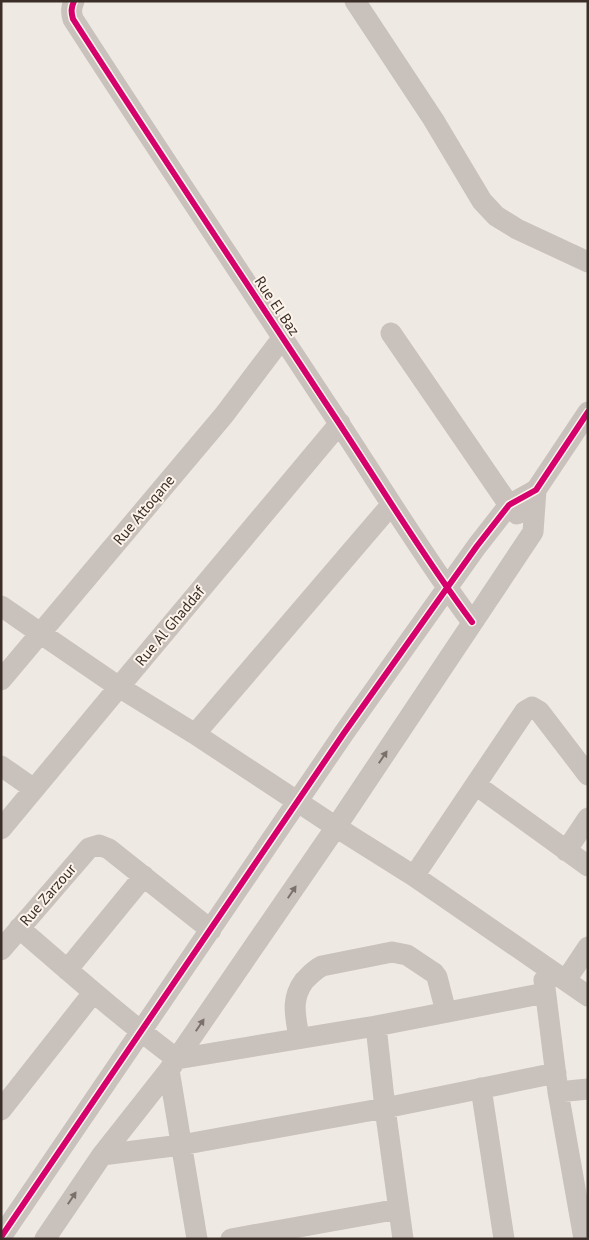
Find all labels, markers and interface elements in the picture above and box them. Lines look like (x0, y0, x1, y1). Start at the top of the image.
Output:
street label: Rue El Baz (251, 272, 304, 339)
street label: Rue Attoqane (109, 471, 179, 549)
street label: Rue Al Ghaddaf (131, 581, 209, 669)
one-way arrow (378, 750, 388, 763)
street label: Rue Zarzour (15, 860, 80, 930)
one-way arrow (287, 885, 297, 898)
one-way arrow (195, 1019, 205, 1032)
one-way arrow (68, 1192, 77, 1205)

